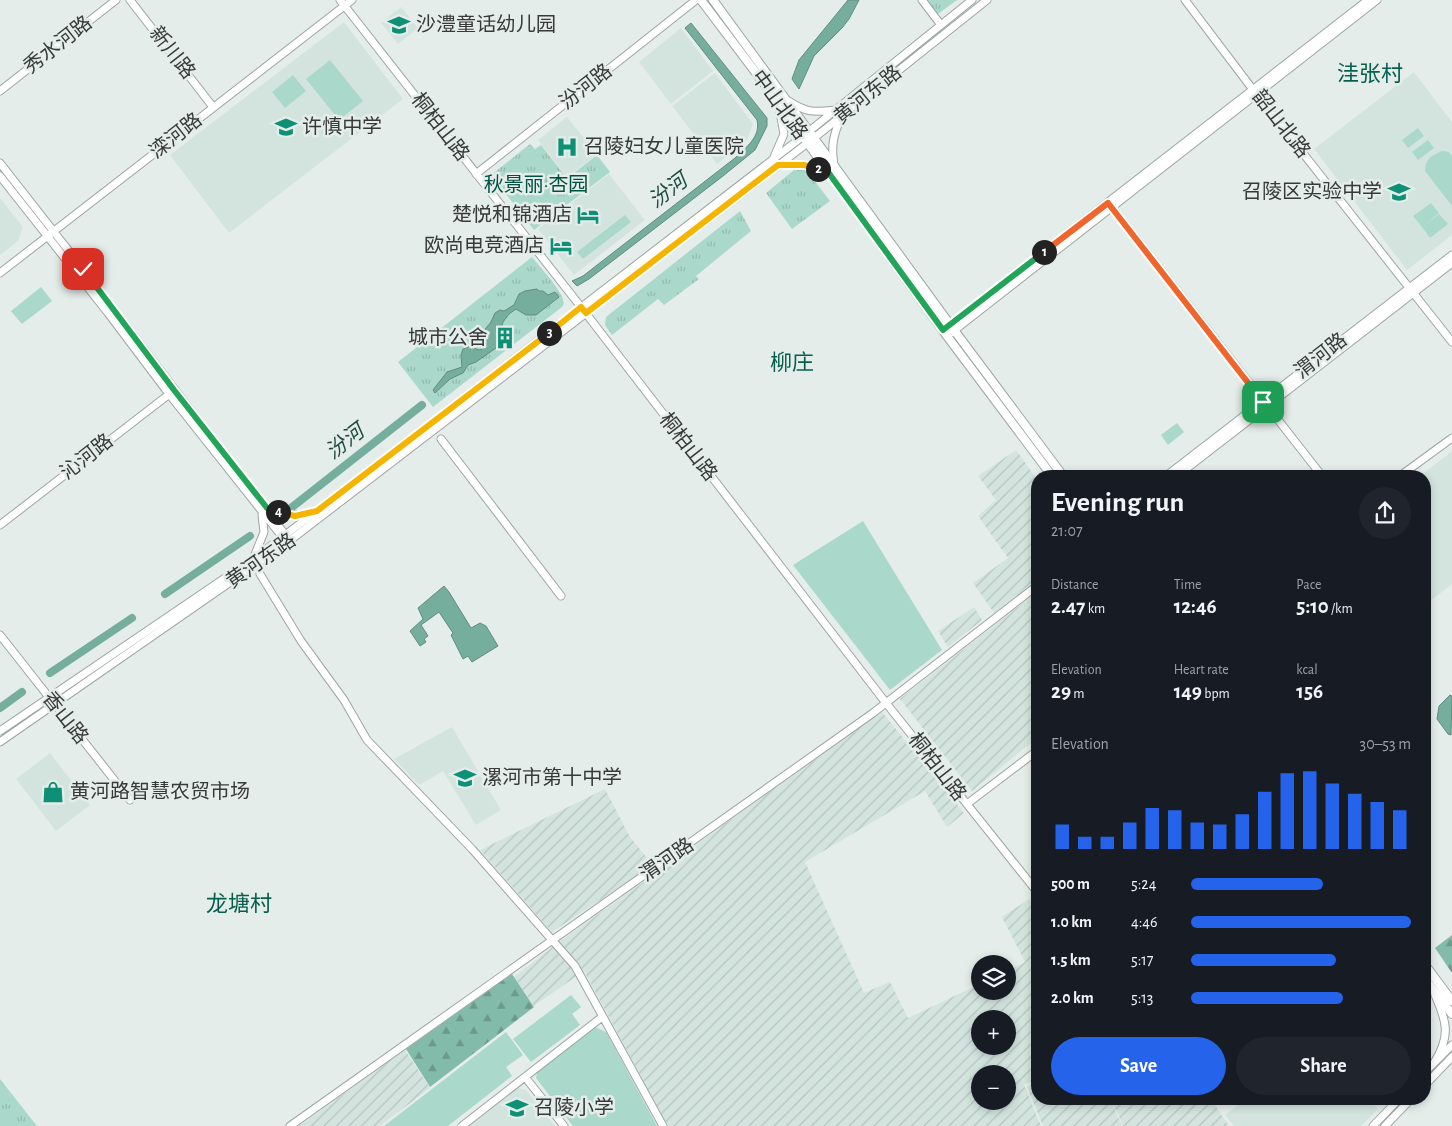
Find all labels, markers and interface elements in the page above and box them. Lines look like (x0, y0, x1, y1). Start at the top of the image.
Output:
street label: 秀水河路 (20, 12, 96, 78)
school or university icon: 沙澧童话幼儿园 (386, 12, 412, 38)
place label: 沙澧童话幼儿园 (416, 14, 556, 35)
street label: 新川路 (146, 22, 200, 83)
street label: 汾河路 (556, 60, 616, 113)
street label: 黄河东路 (830, 61, 905, 128)
district label: 洼张村 (1337, 62, 1403, 85)
street label: 中山北路 (747, 66, 811, 143)
street label: 韶山北路 (1248, 86, 1314, 162)
street label: 桐柏山路 (407, 89, 473, 165)
street label: 滦河路 (146, 109, 206, 162)
school or university icon: 许慎中学 (273, 114, 299, 140)
place label: 许慎中学 (302, 116, 382, 137)
hospital icon: 召陵妇女儿童医院 (554, 134, 580, 160)
place label: 召陵妇女儿童医院 (584, 135, 744, 157)
pin: 2 (806, 156, 830, 182)
text: 2 (815, 162, 822, 176)
water label: 汾河 (644, 167, 694, 212)
park label: 秋景丽·杏园 (484, 174, 588, 195)
school or university icon: 召陵区实验中学 (1386, 179, 1412, 205)
place label: 召陵区实验中学 (1242, 180, 1382, 202)
hotel icon: 楚悦和锦酒店 (575, 202, 601, 228)
place label: 楚悦和锦酒店 (452, 204, 572, 225)
hotel icon: 欧尚电竞酒店 (548, 233, 574, 259)
place label: 欧尚电竞酒店 (424, 235, 544, 256)
pin: 1 (1032, 240, 1056, 264)
text: 1 (1042, 245, 1047, 259)
pin (62, 248, 104, 290)
icon: check (69, 255, 97, 283)
pin: 3 (536, 320, 562, 346)
building icon: 城市公舍 (492, 325, 518, 351)
place label: 城市公舍 (408, 326, 488, 348)
text: 3 (546, 326, 553, 340)
street label: 渭河路 (1291, 329, 1351, 382)
district label: 柳庄 (770, 351, 814, 374)
pin (1242, 381, 1284, 423)
icon: arrive (1249, 388, 1277, 416)
street label: 桐柏山路 (655, 409, 721, 485)
water label: 汾河 (321, 418, 371, 463)
street label: 沁河路 (57, 430, 117, 483)
button: share (1359, 487, 1411, 539)
text: Evening run (1051, 489, 1184, 517)
pin: 4 (266, 500, 290, 524)
text: 4 (275, 505, 282, 519)
text: 21:07 (1051, 523, 1083, 539)
street label: 黄河东路 (222, 529, 300, 592)
text: Distance (1051, 578, 1098, 592)
text: Time (1174, 578, 1202, 592)
text: Pace (1296, 578, 1322, 592)
text: 2.47 (1051, 596, 1085, 617)
text: 12:46 (1174, 596, 1217, 617)
text: 5:10 (1296, 596, 1329, 617)
text: km (1085, 602, 1105, 616)
text: /km (1329, 602, 1353, 616)
text: Elevation (1051, 663, 1102, 677)
text: Heart rate (1174, 663, 1229, 677)
text: kcal (1296, 663, 1318, 677)
text: 29 (1051, 681, 1071, 702)
text: 149 (1174, 681, 1202, 702)
text: 156 (1296, 681, 1323, 702)
text: m (1071, 687, 1085, 701)
text: bpm (1202, 687, 1230, 701)
street label: 香山路 (39, 688, 92, 748)
street label: 桐柏山路 (904, 729, 970, 805)
text: Elevation (1051, 736, 1109, 752)
text: 30–53 m (1360, 736, 1411, 752)
school or university icon: 漯河市第十中学 (452, 765, 478, 791)
place label: 漯河市第十中学 (482, 767, 622, 788)
shop icon: 黄河路智慧农贸市场 (40, 779, 66, 805)
place label: 黄河路智慧农贸市场 (70, 781, 250, 802)
street label: 渭河路 (636, 834, 697, 885)
text: 500 m (1051, 876, 1090, 892)
text: 5:24 (1131, 876, 1156, 892)
district label: 龙塘村 (206, 892, 272, 915)
text: 1.0 km (1051, 914, 1092, 930)
text: 4:46 (1131, 914, 1158, 930)
text: 1.5 km (1051, 952, 1091, 968)
text: 5:17 (1131, 952, 1154, 968)
map controls (971, 955, 1016, 1110)
button: layers (971, 955, 1016, 1000)
text: 2.0 km (1051, 990, 1094, 1006)
text: 5:13 (1131, 990, 1153, 1006)
button: + (971, 1010, 1016, 1055)
button: Save (1051, 1037, 1226, 1095)
button: Share (1236, 1037, 1411, 1095)
button: − (971, 1065, 1016, 1110)
school or university icon: 召陵小学 (504, 1095, 530, 1121)
place label: 召陵小学 (534, 1096, 614, 1118)

